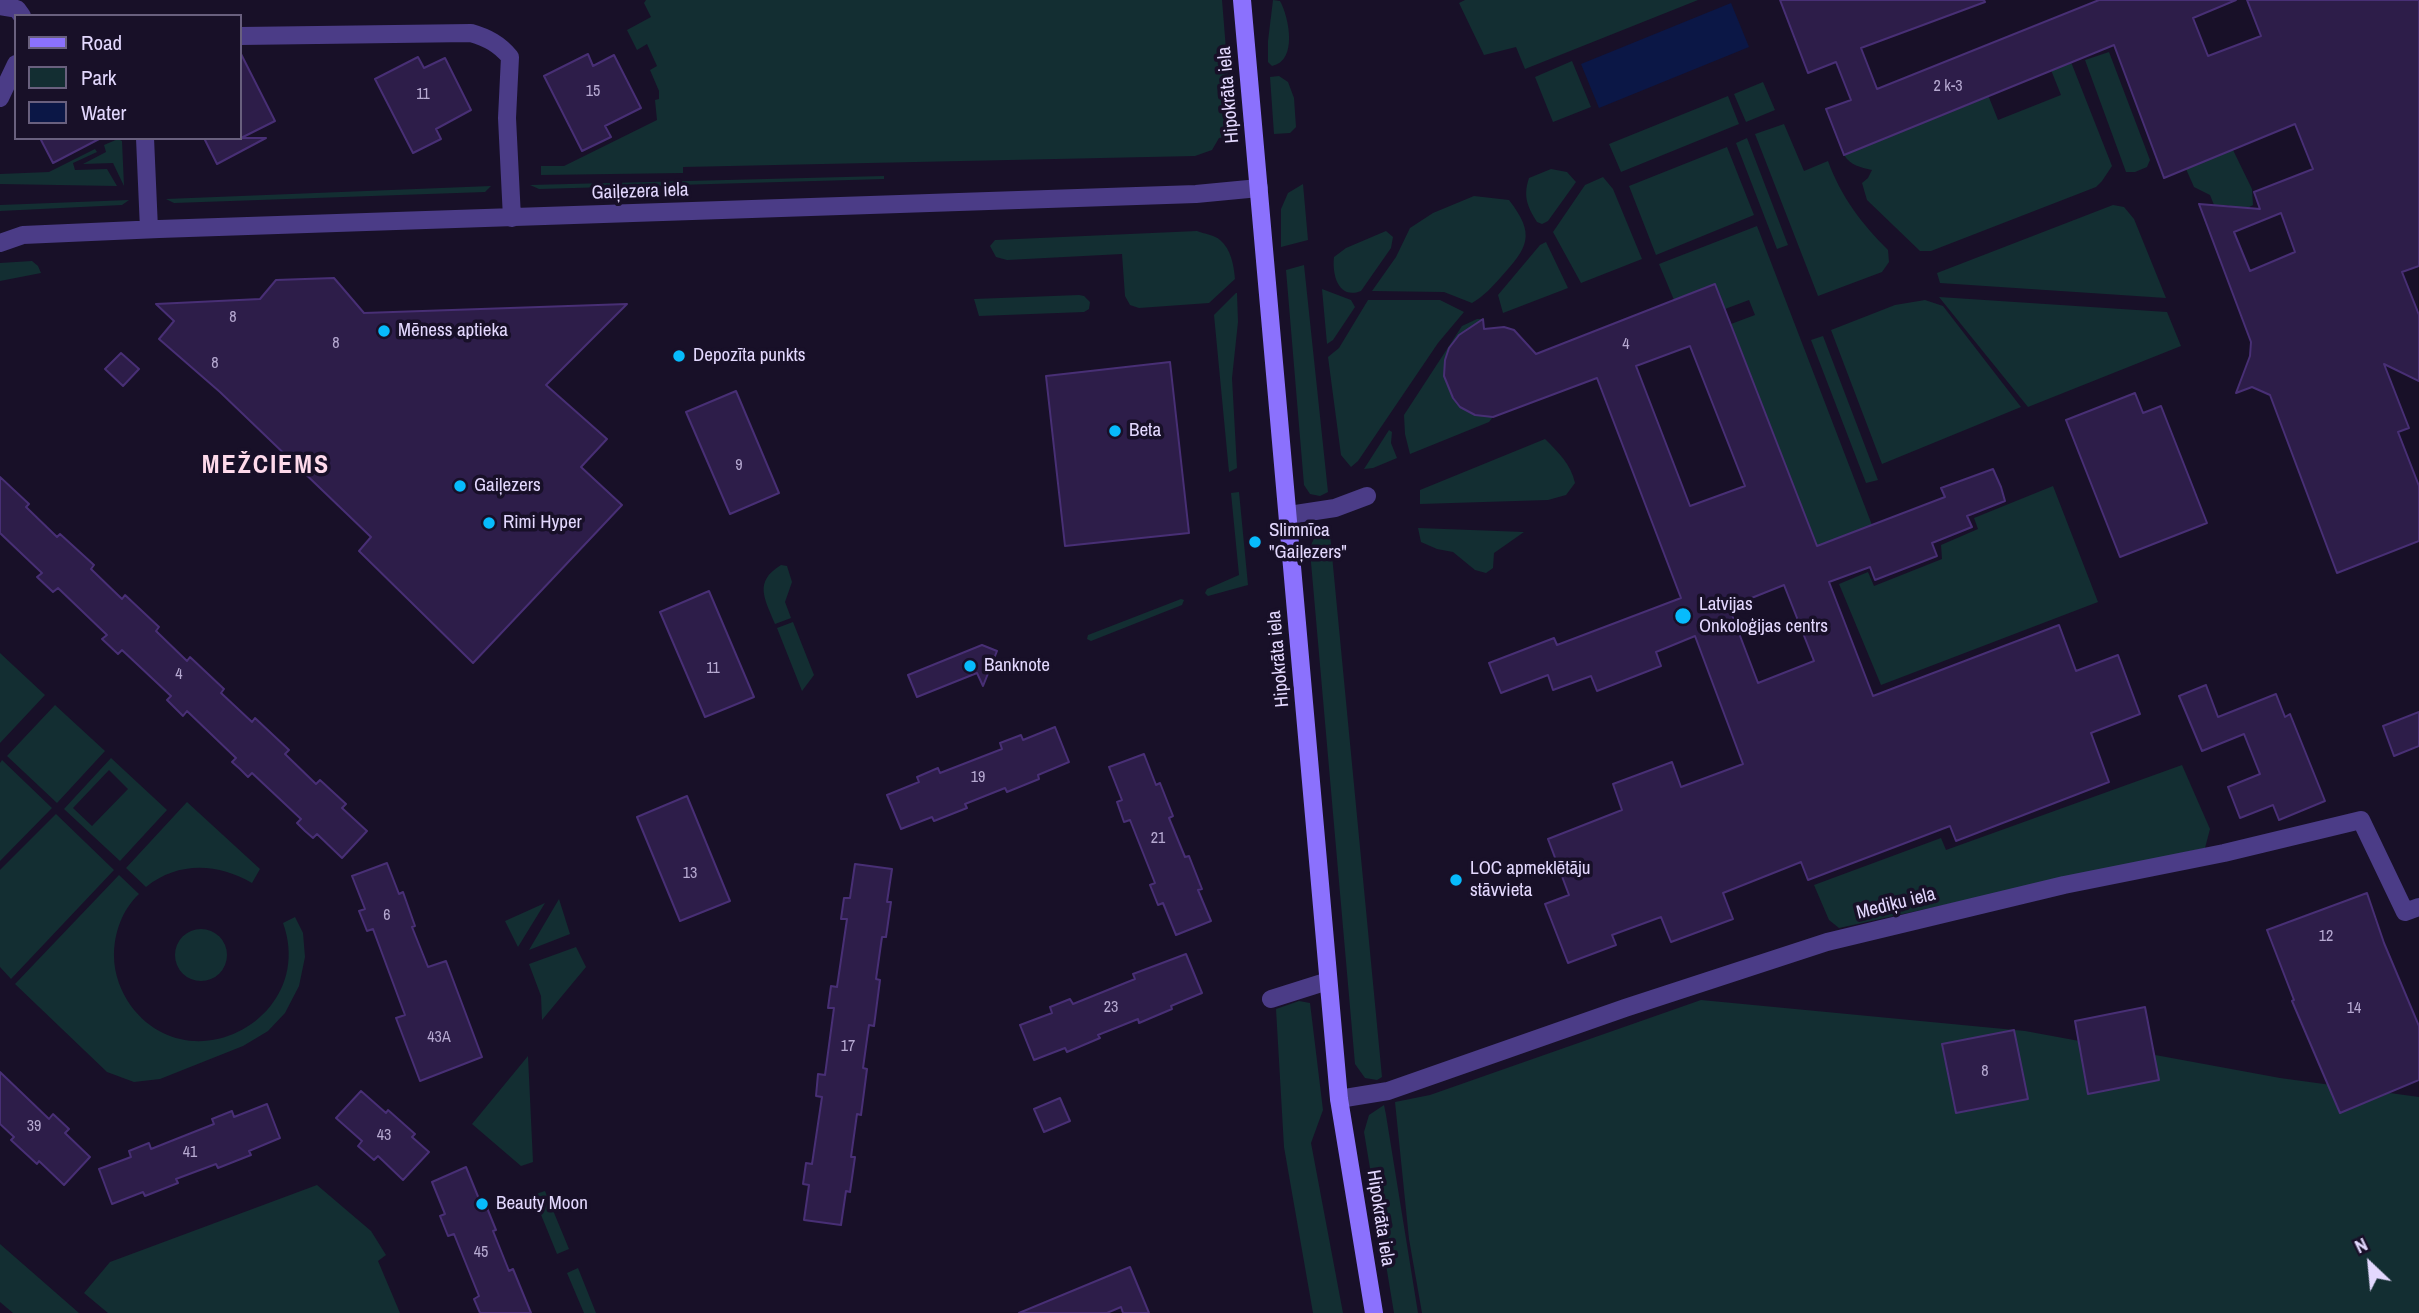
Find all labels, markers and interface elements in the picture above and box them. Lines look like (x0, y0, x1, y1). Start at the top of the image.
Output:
legend (14, 14, 242, 140)
text: Road (81, 28, 122, 57)
street label: Hipokrāta iela (1213, 46, 1245, 144)
text: Park (81, 63, 116, 92)
house number: 2 k-3 (1933, 77, 1963, 97)
house number: 15 (586, 82, 600, 102)
house number: 11 (416, 85, 430, 105)
text: Water (81, 98, 126, 127)
street label: Gaiļezera iela (591, 179, 689, 205)
house number: 8 (229, 308, 237, 328)
place label: Mēness aptieka (398, 320, 508, 342)
marker: Mēness aptieka (376, 323, 392, 339)
house number: 8 (332, 334, 340, 354)
house number: 4 (1622, 335, 1630, 355)
place label: Depozīta punkts (693, 345, 806, 367)
marker: Depozīta punkts (671, 348, 687, 364)
house number: 8 (211, 354, 219, 374)
place label: Beta (1129, 420, 1161, 442)
marker: Beta (1107, 423, 1123, 439)
district label: MEŽCIEMS (203, 450, 329, 482)
house number: 9 (735, 456, 743, 476)
place label: Gaiļezers (474, 475, 541, 497)
marker: Gaiļezers (452, 478, 468, 494)
place label: Rimi Hyper (503, 512, 582, 534)
marker: Rimi Hyper (481, 515, 497, 531)
place label: Slimnīca "Gaiļezers" (1269, 520, 1347, 564)
marker: Slimnīca "Gaiļezers" (1247, 534, 1263, 550)
place label: Latvijas Onkoloģijas centrs (1699, 594, 1828, 638)
marker: Latvijas Onkoloģijas centrs (1673, 606, 1693, 626)
street label: Hipokrāta iela (1263, 610, 1295, 708)
place label: Banknote (984, 655, 1050, 677)
marker: Banknote (962, 658, 978, 674)
house number: 11 (706, 659, 720, 679)
house number: 4 (175, 665, 183, 685)
house number: 19 (971, 768, 985, 788)
house number: 21 (1151, 829, 1165, 849)
place label: LOC apmeklētāju stāvvieta (1470, 858, 1590, 902)
house number: 13 (683, 864, 697, 884)
marker: LOC apmeklētāju stāvvieta (1448, 872, 1464, 888)
street label: Mediķu iela (1854, 883, 1938, 925)
house number: 6 (383, 906, 391, 926)
house number: 12 (2319, 927, 2333, 947)
house number: 23 (1104, 998, 1118, 1018)
house number: 14 (2347, 999, 2361, 1019)
house number: 43A (427, 1028, 451, 1048)
house number: 17 (841, 1037, 855, 1057)
house number: 8 (1981, 1062, 1989, 1082)
house number: 39 (27, 1117, 41, 1137)
house number: 43 (377, 1126, 391, 1146)
house number: 41 (183, 1143, 197, 1163)
street label: Hipokrāta iela (1361, 1168, 1399, 1268)
place label: Beauty Moon (496, 1193, 588, 1215)
marker: Beauty Moon (474, 1196, 490, 1212)
north arrow (2335, 1229, 2405, 1299)
text: N (2350, 1231, 2372, 1259)
house number: 45 (474, 1243, 488, 1263)

